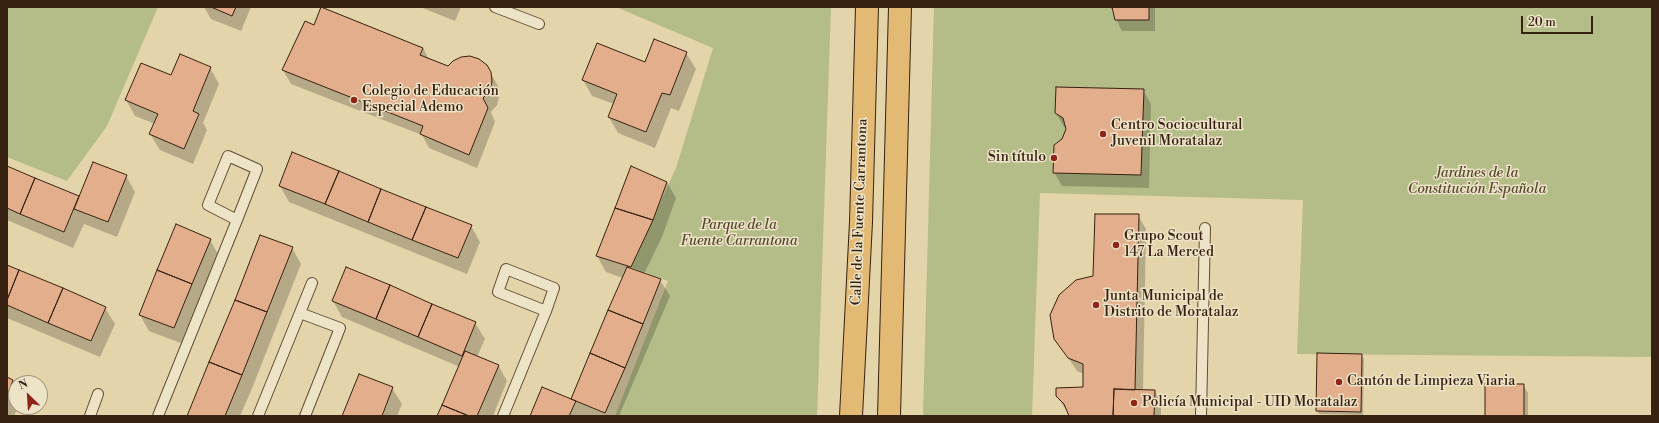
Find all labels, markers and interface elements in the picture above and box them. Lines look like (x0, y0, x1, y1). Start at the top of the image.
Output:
scale bar (1523, 8, 1595, 34)
text: 20 m (1528, 15, 1556, 30)
place label: Colegio de Educación Especial Ademo (362, 84, 499, 116)
marker: Colegio de Educación Especial Ademo (349, 95, 359, 105)
street label: Calle de la Fuente Carrantona (848, 118, 872, 306)
place label: Centro Sociocultural Juvenil Moratalaz (1111, 118, 1242, 150)
marker: Centro Sociocultural Juvenil Moratalaz (1098, 129, 1108, 139)
place label: Sin título (988, 150, 1046, 166)
marker: Sin título (1049, 153, 1059, 163)
park label: Jardines de la Constitución Española (1408, 166, 1546, 198)
park label: Parque de la Fuente Carrantona (681, 218, 797, 250)
place label: Grupo Scout 147 La Merced (1124, 229, 1214, 262)
marker: Grupo Scout 147 La Merced (1111, 240, 1121, 250)
place label: Junta Municipal de Distrito de Moratalaz (1104, 289, 1238, 322)
marker: Junta Municipal de Distrito de Moratalaz (1091, 300, 1101, 310)
place label: Cantón de Limpieza Viaria (1347, 374, 1515, 390)
north arrow (8, 375, 48, 415)
text: N (16, 377, 30, 393)
marker: Cantón de Limpieza Viaria (1334, 377, 1344, 387)
place label: Policía Municipal - UID Moratalaz (1142, 395, 1357, 411)
marker: Policía Municipal - UID Moratalaz (1129, 398, 1139, 408)

